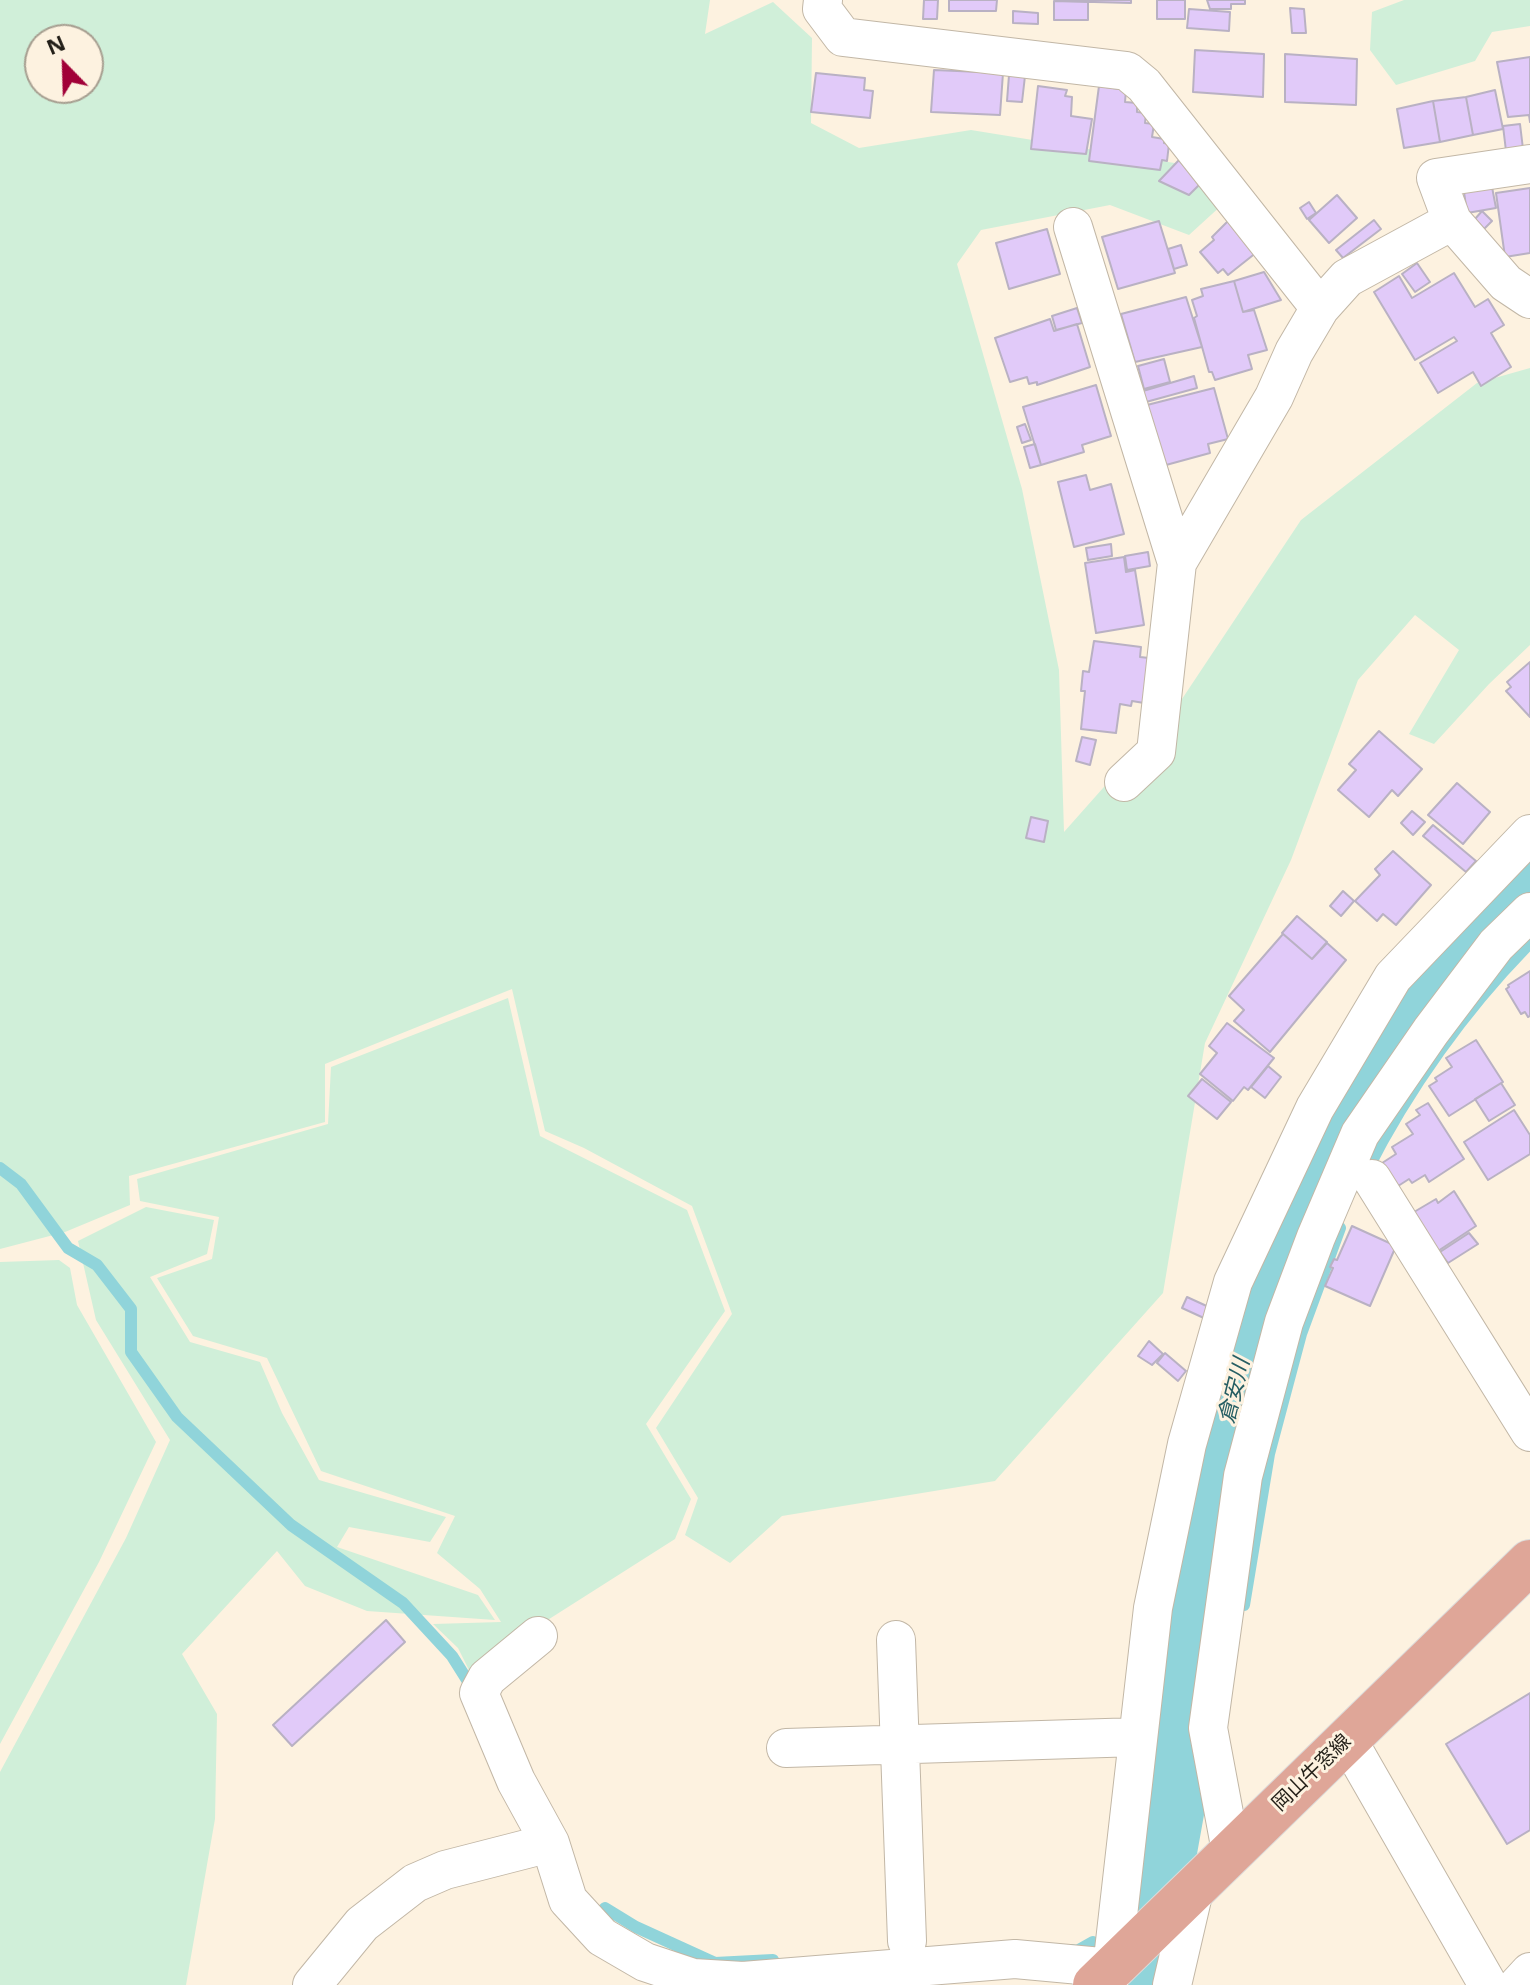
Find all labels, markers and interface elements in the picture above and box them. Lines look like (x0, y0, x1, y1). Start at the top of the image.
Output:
north arrow (24, 24, 104, 104)
text: N (41, 26, 69, 61)
water label: 倉安川 (1214, 1356, 1256, 1426)
street label: 岡山牛窓線 (1268, 1730, 1356, 1816)

